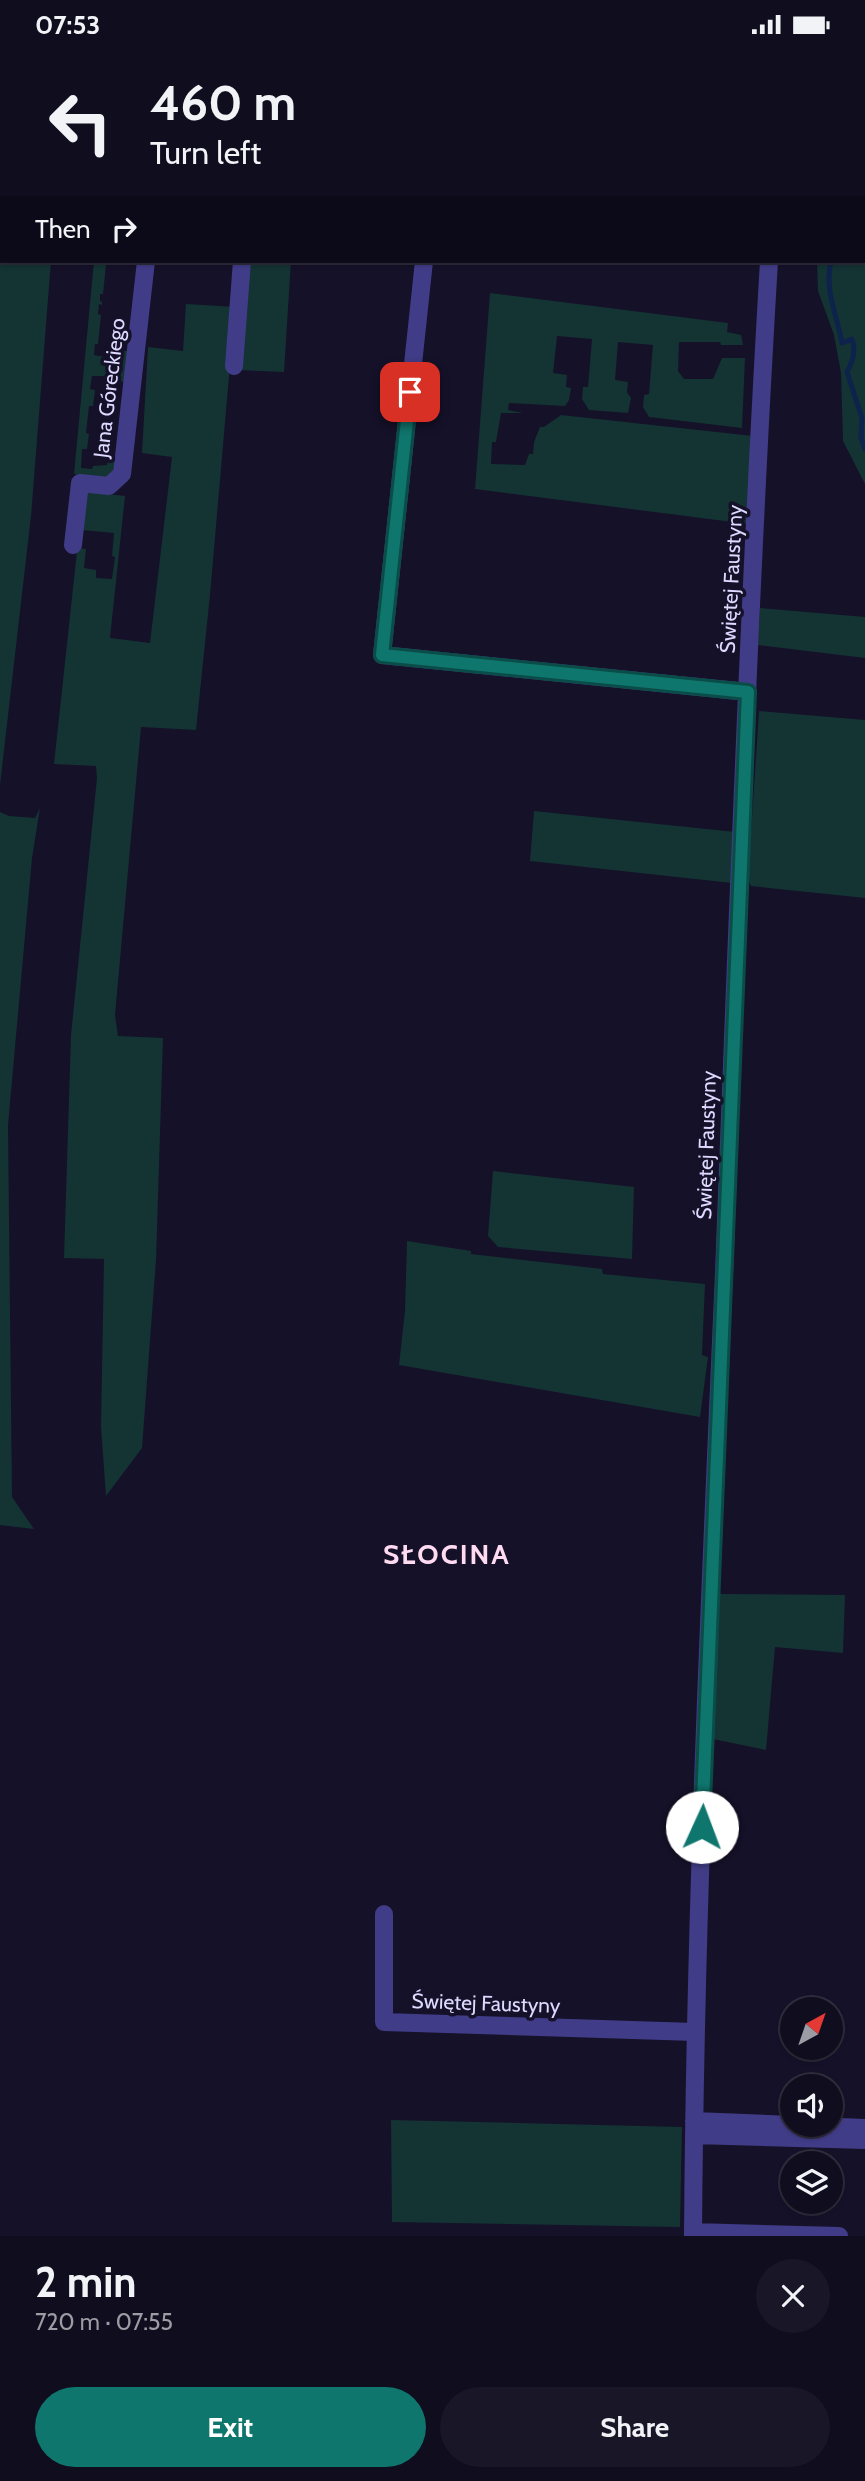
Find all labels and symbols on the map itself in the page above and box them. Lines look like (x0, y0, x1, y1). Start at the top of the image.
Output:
street label: Jana Góreckiego (88, 317, 130, 460)
pin (380, 362, 440, 422)
street label: Świętej Faustyny (715, 504, 748, 654)
street label: Świętej Faustyny (691, 1070, 722, 1220)
district label: SŁOCINA (383, 1537, 511, 1571)
position arrow (665, 1790, 739, 1864)
street label: Świętej Faustyny (411, 1988, 561, 2019)
north arrow (780, 1997, 844, 2060)

